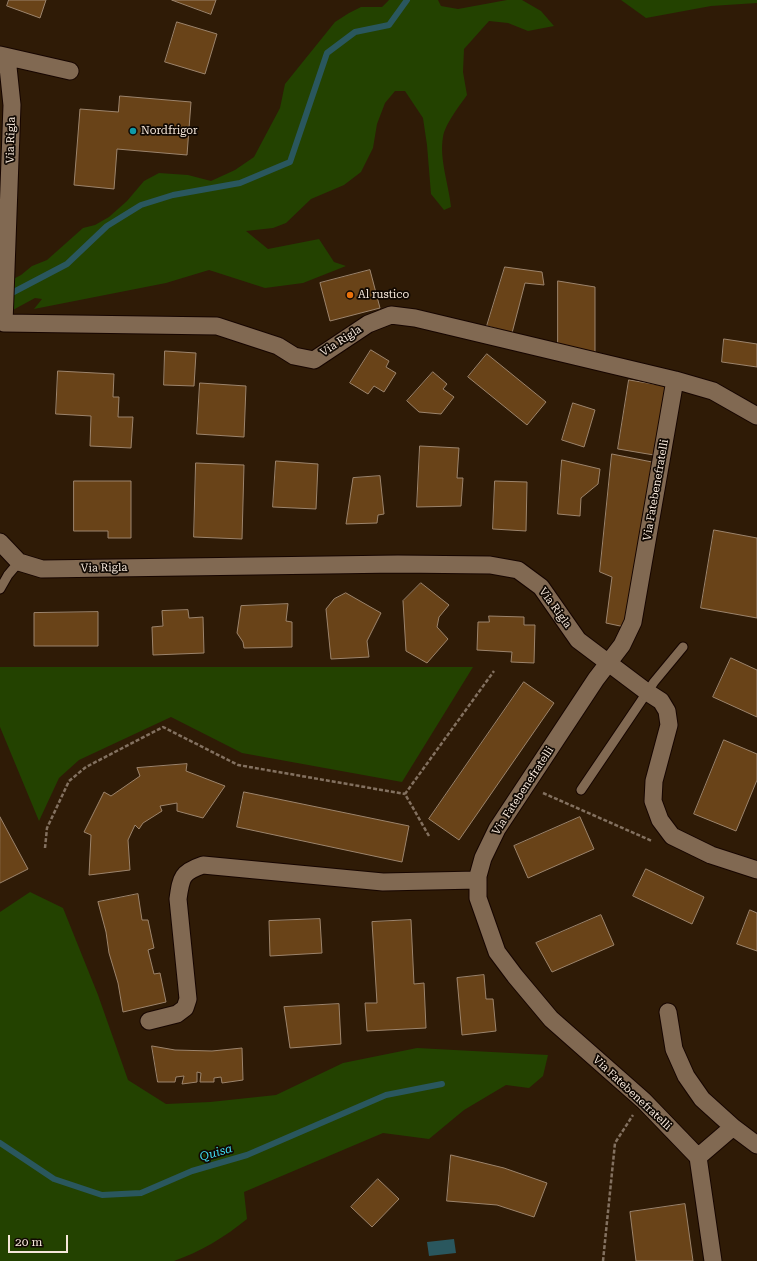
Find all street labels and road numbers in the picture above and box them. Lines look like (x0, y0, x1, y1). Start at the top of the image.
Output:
street label: Via Rigla (4, 116, 18, 164)
street label: Via Rigla (318, 323, 364, 359)
street label: Via Fatebenefratelli (641, 438, 671, 542)
street label: Via Rigla (81, 561, 127, 575)
street label: Via Rigla (536, 585, 574, 631)
street label: Via Fatebenefratelli (489, 744, 557, 838)
street label: Via Fatebenefratelli (590, 1053, 674, 1133)

